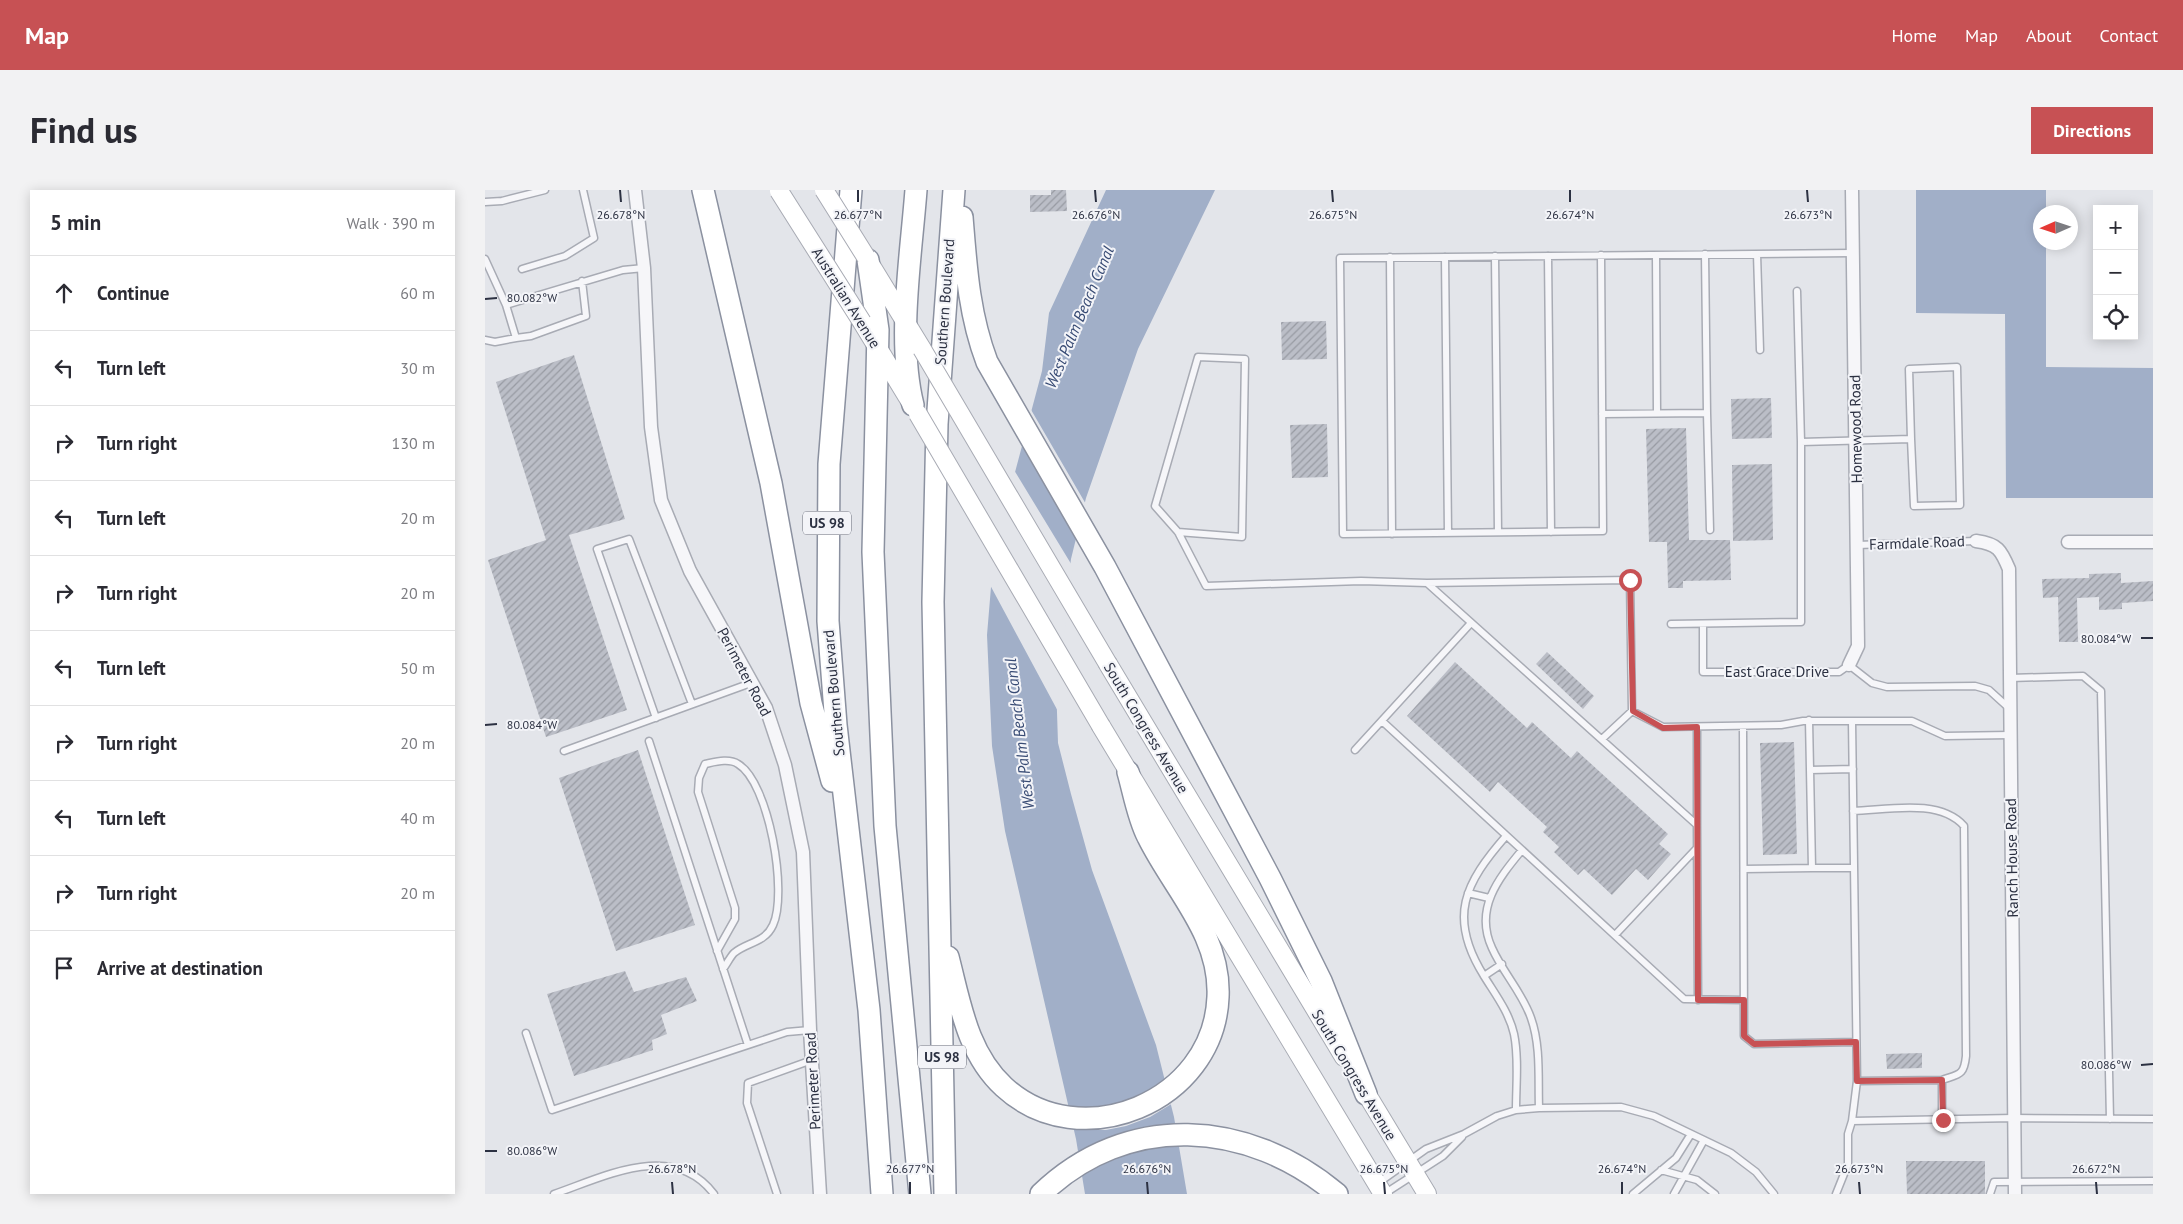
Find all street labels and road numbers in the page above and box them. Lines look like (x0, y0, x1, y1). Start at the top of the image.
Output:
street label: Southern Boulevard (931, 238, 958, 366)
street label: Australian Avenue (808, 244, 885, 352)
street label: Homewood Road (1845, 375, 1866, 483)
road number: US 98 (803, 512, 851, 534)
street label: Farmdale Road (1869, 531, 1965, 554)
street label: Perimeter Road (713, 624, 776, 719)
street label: Southern Boulevard (819, 629, 848, 757)
street label: South Congress Avenue (1100, 659, 1193, 797)
street label: East Grace Drive (1725, 662, 1829, 681)
street label: Ranch House Road (2001, 798, 2022, 918)
street label: South Congress Avenue (1308, 1006, 1401, 1144)
street label: Perimeter Road (800, 1032, 825, 1130)
road number: US 98 (918, 1046, 966, 1069)

